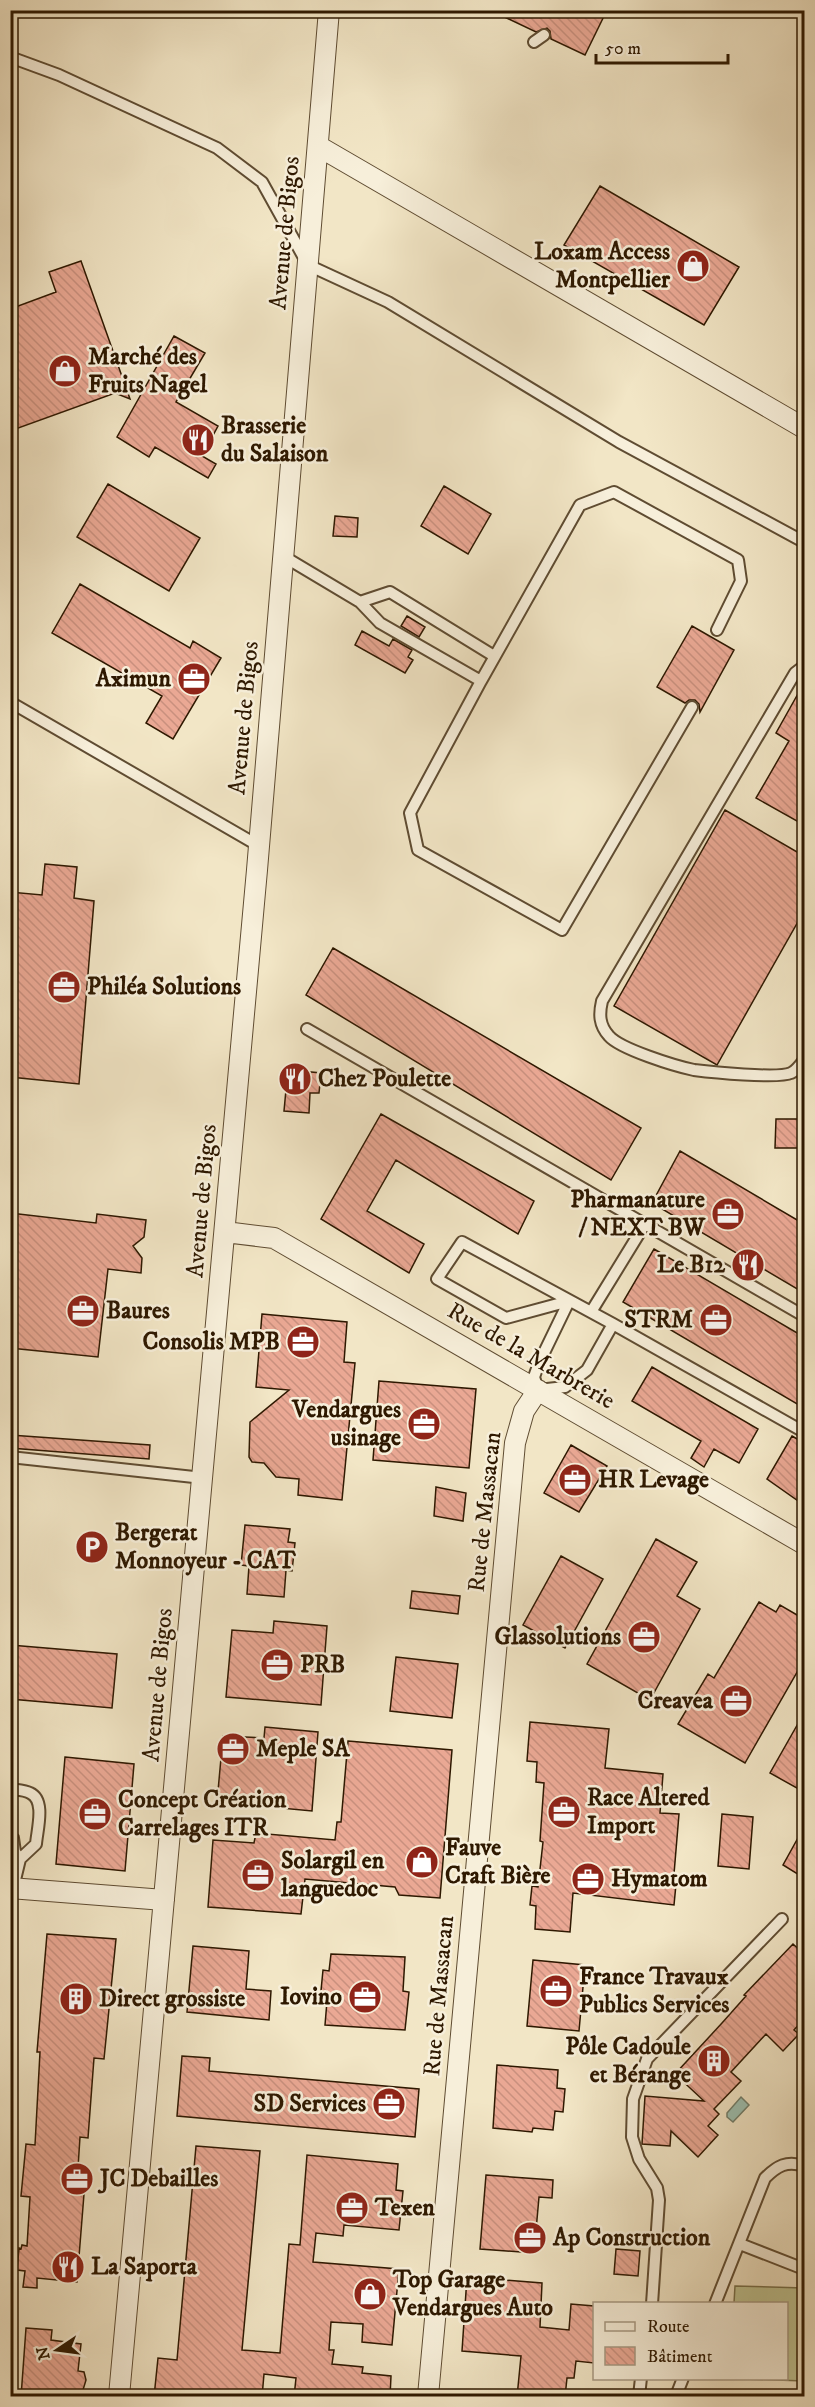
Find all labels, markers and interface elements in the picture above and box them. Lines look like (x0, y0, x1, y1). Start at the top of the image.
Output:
scale bar (596, 27, 728, 65)
text: 50 m (605, 38, 641, 60)
street label: Avenue de Bigos (263, 155, 307, 311)
place label: Loxam Access Montpellier (534, 237, 671, 295)
shop icon: Loxam Access Montpellier (675, 248, 711, 284)
place label: Marché des Fruits Nagel (88, 342, 208, 400)
shop icon: Marché des Fruits Nagel (47, 353, 83, 389)
place label: Brasserie du Salaison (221, 411, 329, 469)
restaurant icon: Brasserie du Salaison (180, 422, 216, 458)
street label: Avenue de Bigos (222, 640, 266, 796)
office icon: Aximun (176, 661, 212, 697)
place label: Aximun (95, 664, 171, 694)
office icon: Philéa Solutions (46, 969, 82, 1005)
place label: Philéa Solutions (87, 972, 241, 1002)
restaurant icon: Chez Poulette (277, 1061, 313, 1097)
place label: Chez Poulette (318, 1064, 451, 1094)
street label: Avenue de Bigos (180, 1123, 224, 1279)
place label: Pharmanature / NEXT BW (570, 1185, 706, 1243)
office icon: Pharmanature / NEXT BW (710, 1196, 746, 1232)
restaurant icon: Le B12 (730, 1247, 766, 1283)
place label: Le B12 (657, 1250, 726, 1280)
office icon: Baures (65, 1293, 101, 1329)
place label: Baures (106, 1296, 170, 1326)
street label: Rue de la Marbrerie (442, 1296, 620, 1416)
office icon: STRM (698, 1302, 734, 1338)
place label: STRM (624, 1305, 693, 1335)
office icon: Consolis MPB (285, 1324, 321, 1360)
place label: Consolis MPB (143, 1327, 280, 1357)
place label: Vendargues usinage (291, 1395, 401, 1453)
office icon: Vendargues usinage (406, 1406, 442, 1442)
street label: Rue de Massacan (462, 1430, 508, 1594)
office icon: HR Levage (557, 1462, 593, 1498)
place label: HR Levage (598, 1465, 709, 1495)
place label: Bergerat Monnoyeur - CAT (115, 1518, 296, 1576)
parking icon: Bergerat Monnoyeur - CAT (74, 1529, 110, 1565)
street label: Avenue de Bigos (136, 1607, 180, 1763)
office icon: Glassolutions (626, 1619, 662, 1655)
place label: Glassolutions (494, 1622, 621, 1652)
office icon: PRB (259, 1647, 295, 1683)
place label: PRB (300, 1650, 345, 1680)
office icon: Creavea (718, 1683, 754, 1719)
place label: Creavea (638, 1686, 714, 1716)
office icon: Meple SA (215, 1731, 251, 1767)
place label: Meple SA (256, 1734, 350, 1764)
place label: Race Altered Import (587, 1783, 710, 1841)
place label: Concept Création Carrelages ITR (118, 1785, 287, 1843)
office icon: Race Altered Import (546, 1794, 582, 1830)
office icon: Concept Création Carrelages ITR (77, 1796, 113, 1832)
place label: Fauve Craft Bière (445, 1833, 551, 1891)
shop icon: Fauve Craft Bière (404, 1844, 440, 1880)
place label: Solargil en languedoc (280, 1846, 385, 1904)
office icon: Solargil en languedoc (240, 1857, 276, 1893)
office icon: Hymatom (570, 1861, 606, 1897)
place label: Hymatom (611, 1864, 708, 1894)
street label: Rue de Massacan (417, 1914, 461, 2078)
place label: France Travaux Publics Services (579, 1962, 729, 2020)
office icon: France Travaux Publics Services (538, 1973, 574, 2009)
office icon: Iovino (347, 1979, 383, 2015)
building icon: Direct grossiste (58, 1981, 94, 2017)
place label: Iovino (280, 1982, 342, 2012)
place label: Direct grossiste (99, 1984, 245, 2014)
place label: Pôle Cadoule et Bérange (565, 2032, 691, 2090)
building icon: Pôle Cadoule et Bérange (696, 2043, 732, 2079)
office icon: SD Services (371, 2086, 407, 2122)
place label: SD Services (254, 2089, 366, 2119)
office icon: JC Debailles (59, 2161, 95, 2197)
place label: JC Debailles (97, 2164, 218, 2194)
office icon: Texen (334, 2190, 370, 2226)
place label: Texen (374, 2193, 435, 2223)
office icon: Ap Construction (512, 2220, 548, 2256)
place label: Ap Construction (552, 2223, 711, 2253)
restaurant icon: La Saporta (50, 2249, 86, 2285)
place label: La Saporta (91, 2252, 198, 2282)
place label: Top Garage Vendargues Auto (392, 2265, 553, 2323)
shop icon: Top Garage Vendargues Auto (352, 2276, 388, 2312)
legend (593, 2302, 788, 2380)
text: Route (647, 2316, 690, 2338)
north arrow (27, 2320, 87, 2380)
text: N (32, 2344, 55, 2362)
text: Bâtiment (647, 2346, 713, 2368)

